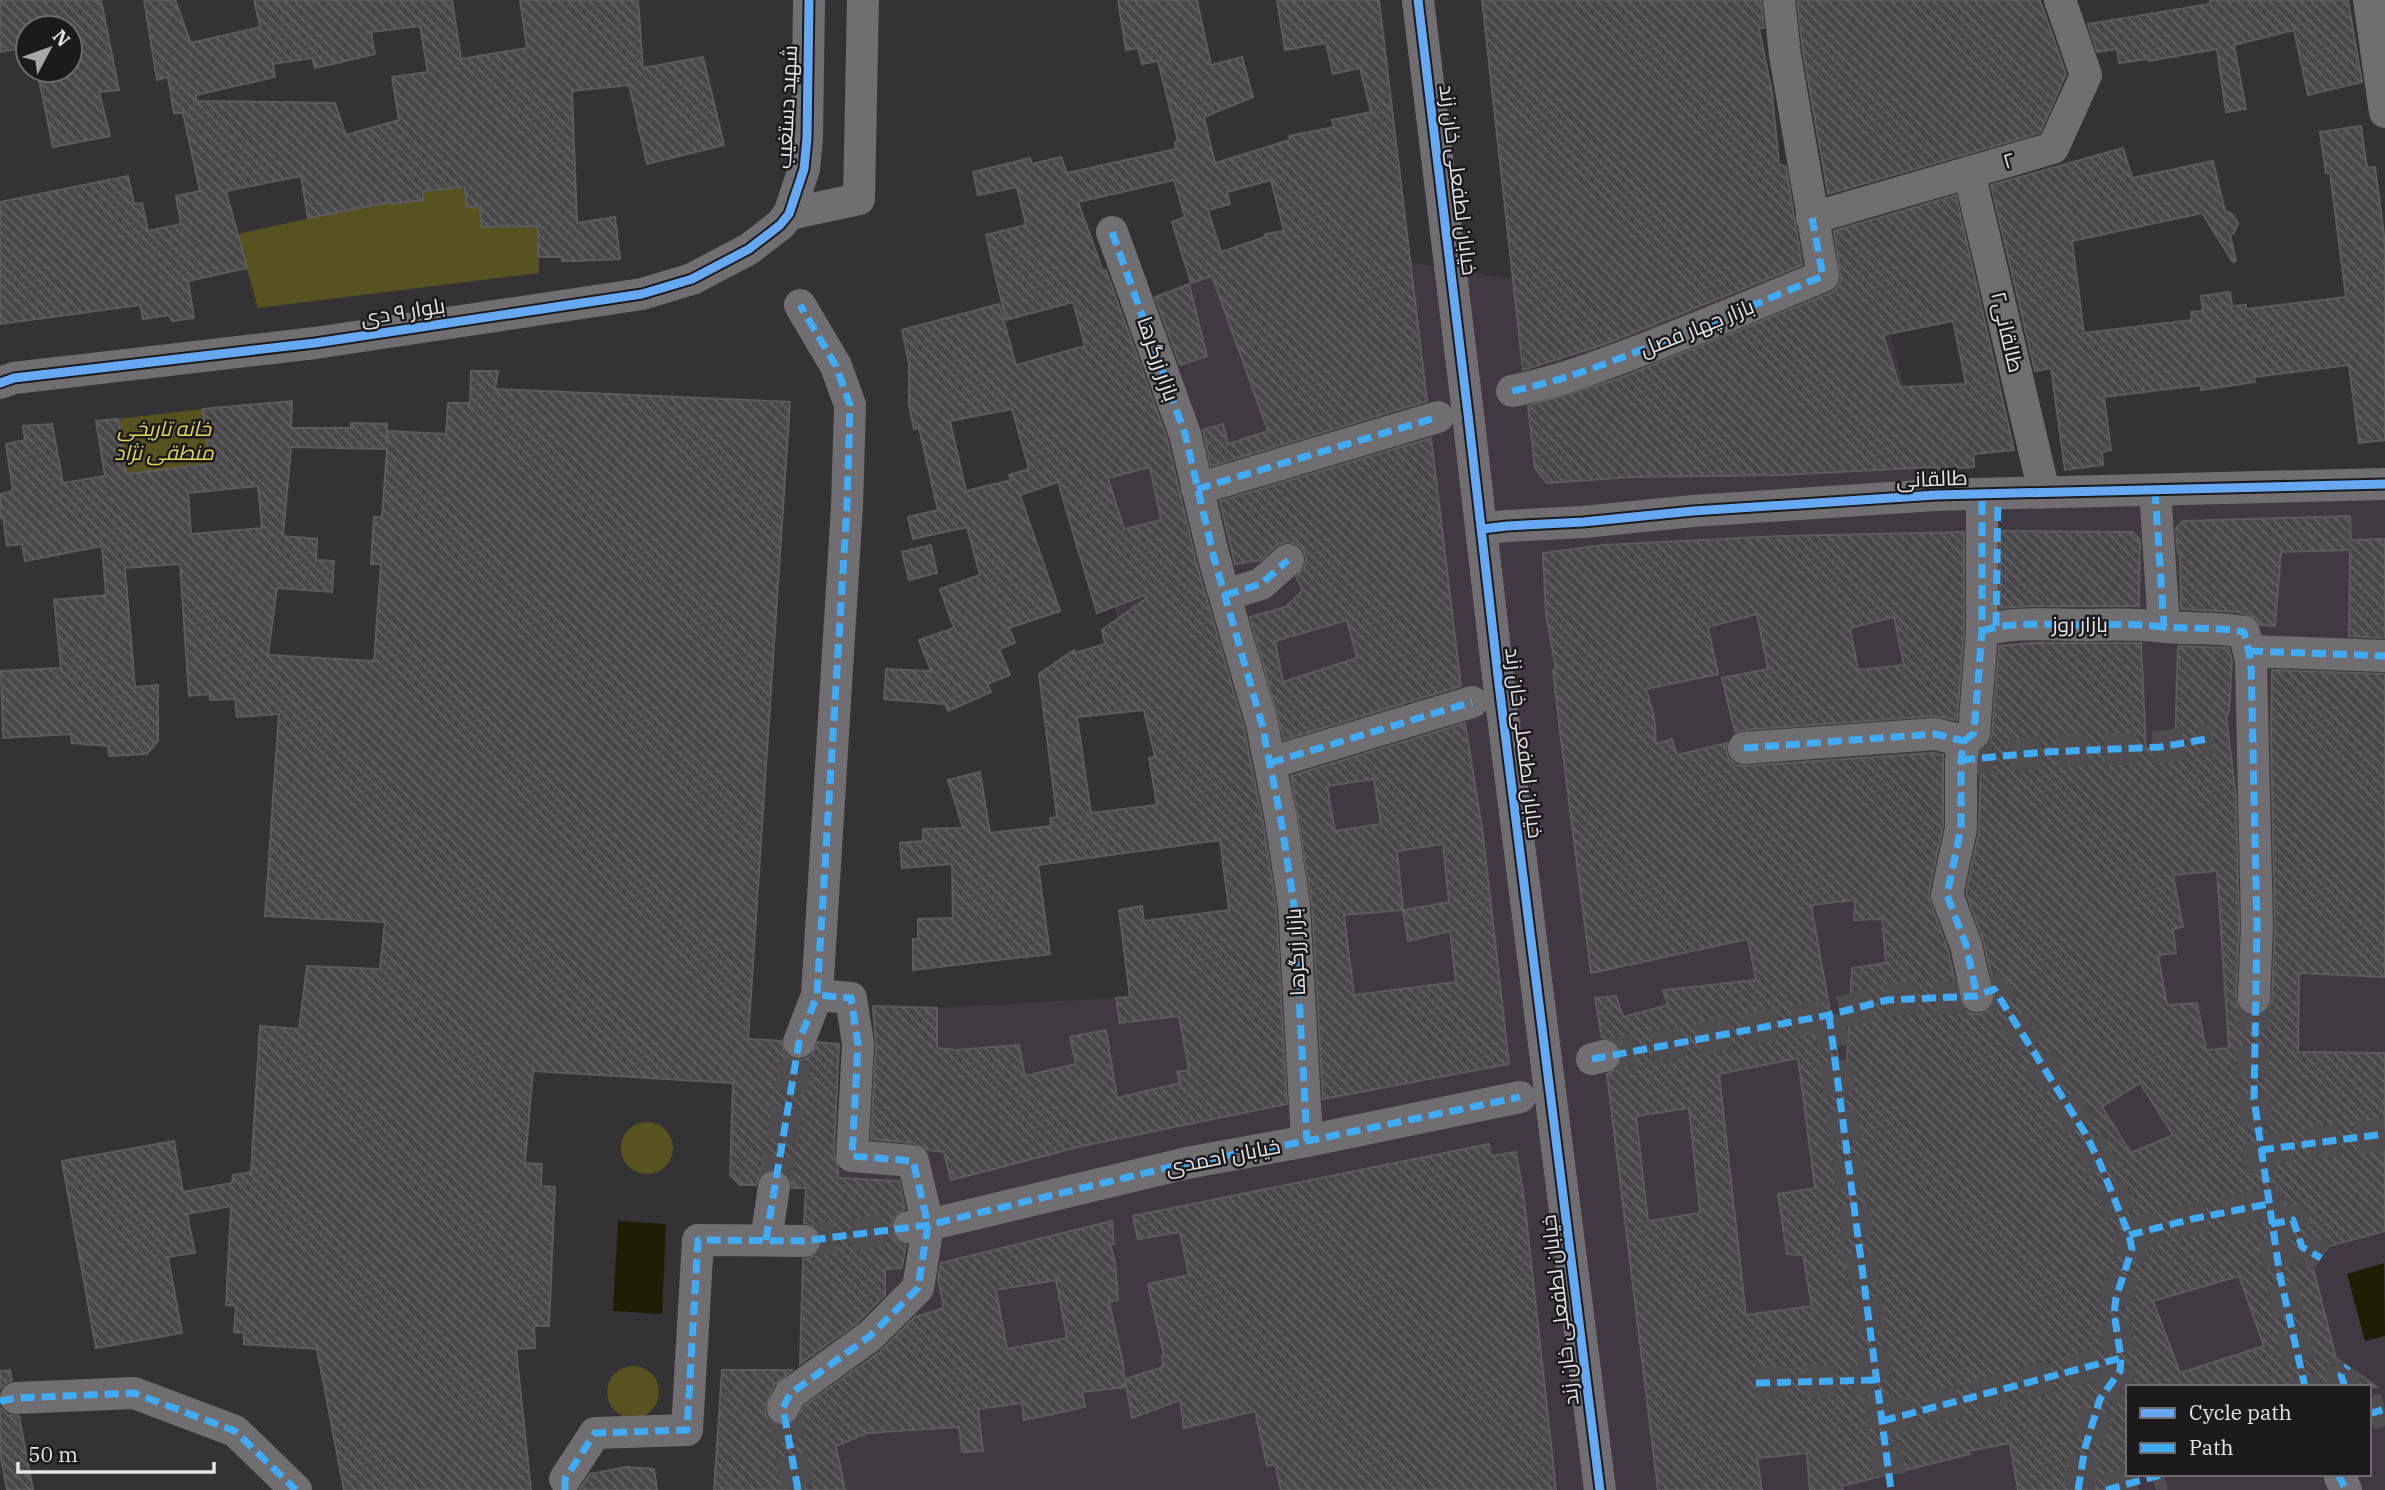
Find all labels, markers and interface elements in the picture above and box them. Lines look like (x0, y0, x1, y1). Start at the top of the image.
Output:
north arrow (14, 14, 84, 84)
text: N (48, 24, 76, 51)
street label: شهید دستغیب (769, 44, 803, 170)
street label: خیابان لطفعلی خان زند (1433, 83, 1485, 277)
street label: ۲ (2000, 145, 2018, 175)
street label: طالقانی۲ (1985, 288, 2031, 375)
street label: بلوار ۹ دی (359, 291, 447, 331)
street label: بازار چهار فصل (1635, 291, 1758, 364)
street label: بازار زرگرها (1131, 313, 1186, 405)
park label: خانه تاریخی منطقی نژاد (114, 414, 214, 466)
street label: طالقانی (1896, 463, 1968, 493)
street label: بازار روز (2051, 610, 2108, 638)
street label: خیابان لطفعلی خان زند (1499, 646, 1551, 840)
street label: بازار زرگرها (1279, 907, 1311, 997)
street label: خیابان احمدی (1163, 1131, 1283, 1181)
street label: خیابان لطفعلی خان زند (1533, 1213, 1585, 1407)
legend (2126, 1385, 2371, 1476)
text: Cycle path (2189, 1398, 2292, 1426)
scale bar (18, 1430, 214, 1474)
text: Path (2189, 1433, 2234, 1461)
text: 50 m (28, 1440, 78, 1468)

